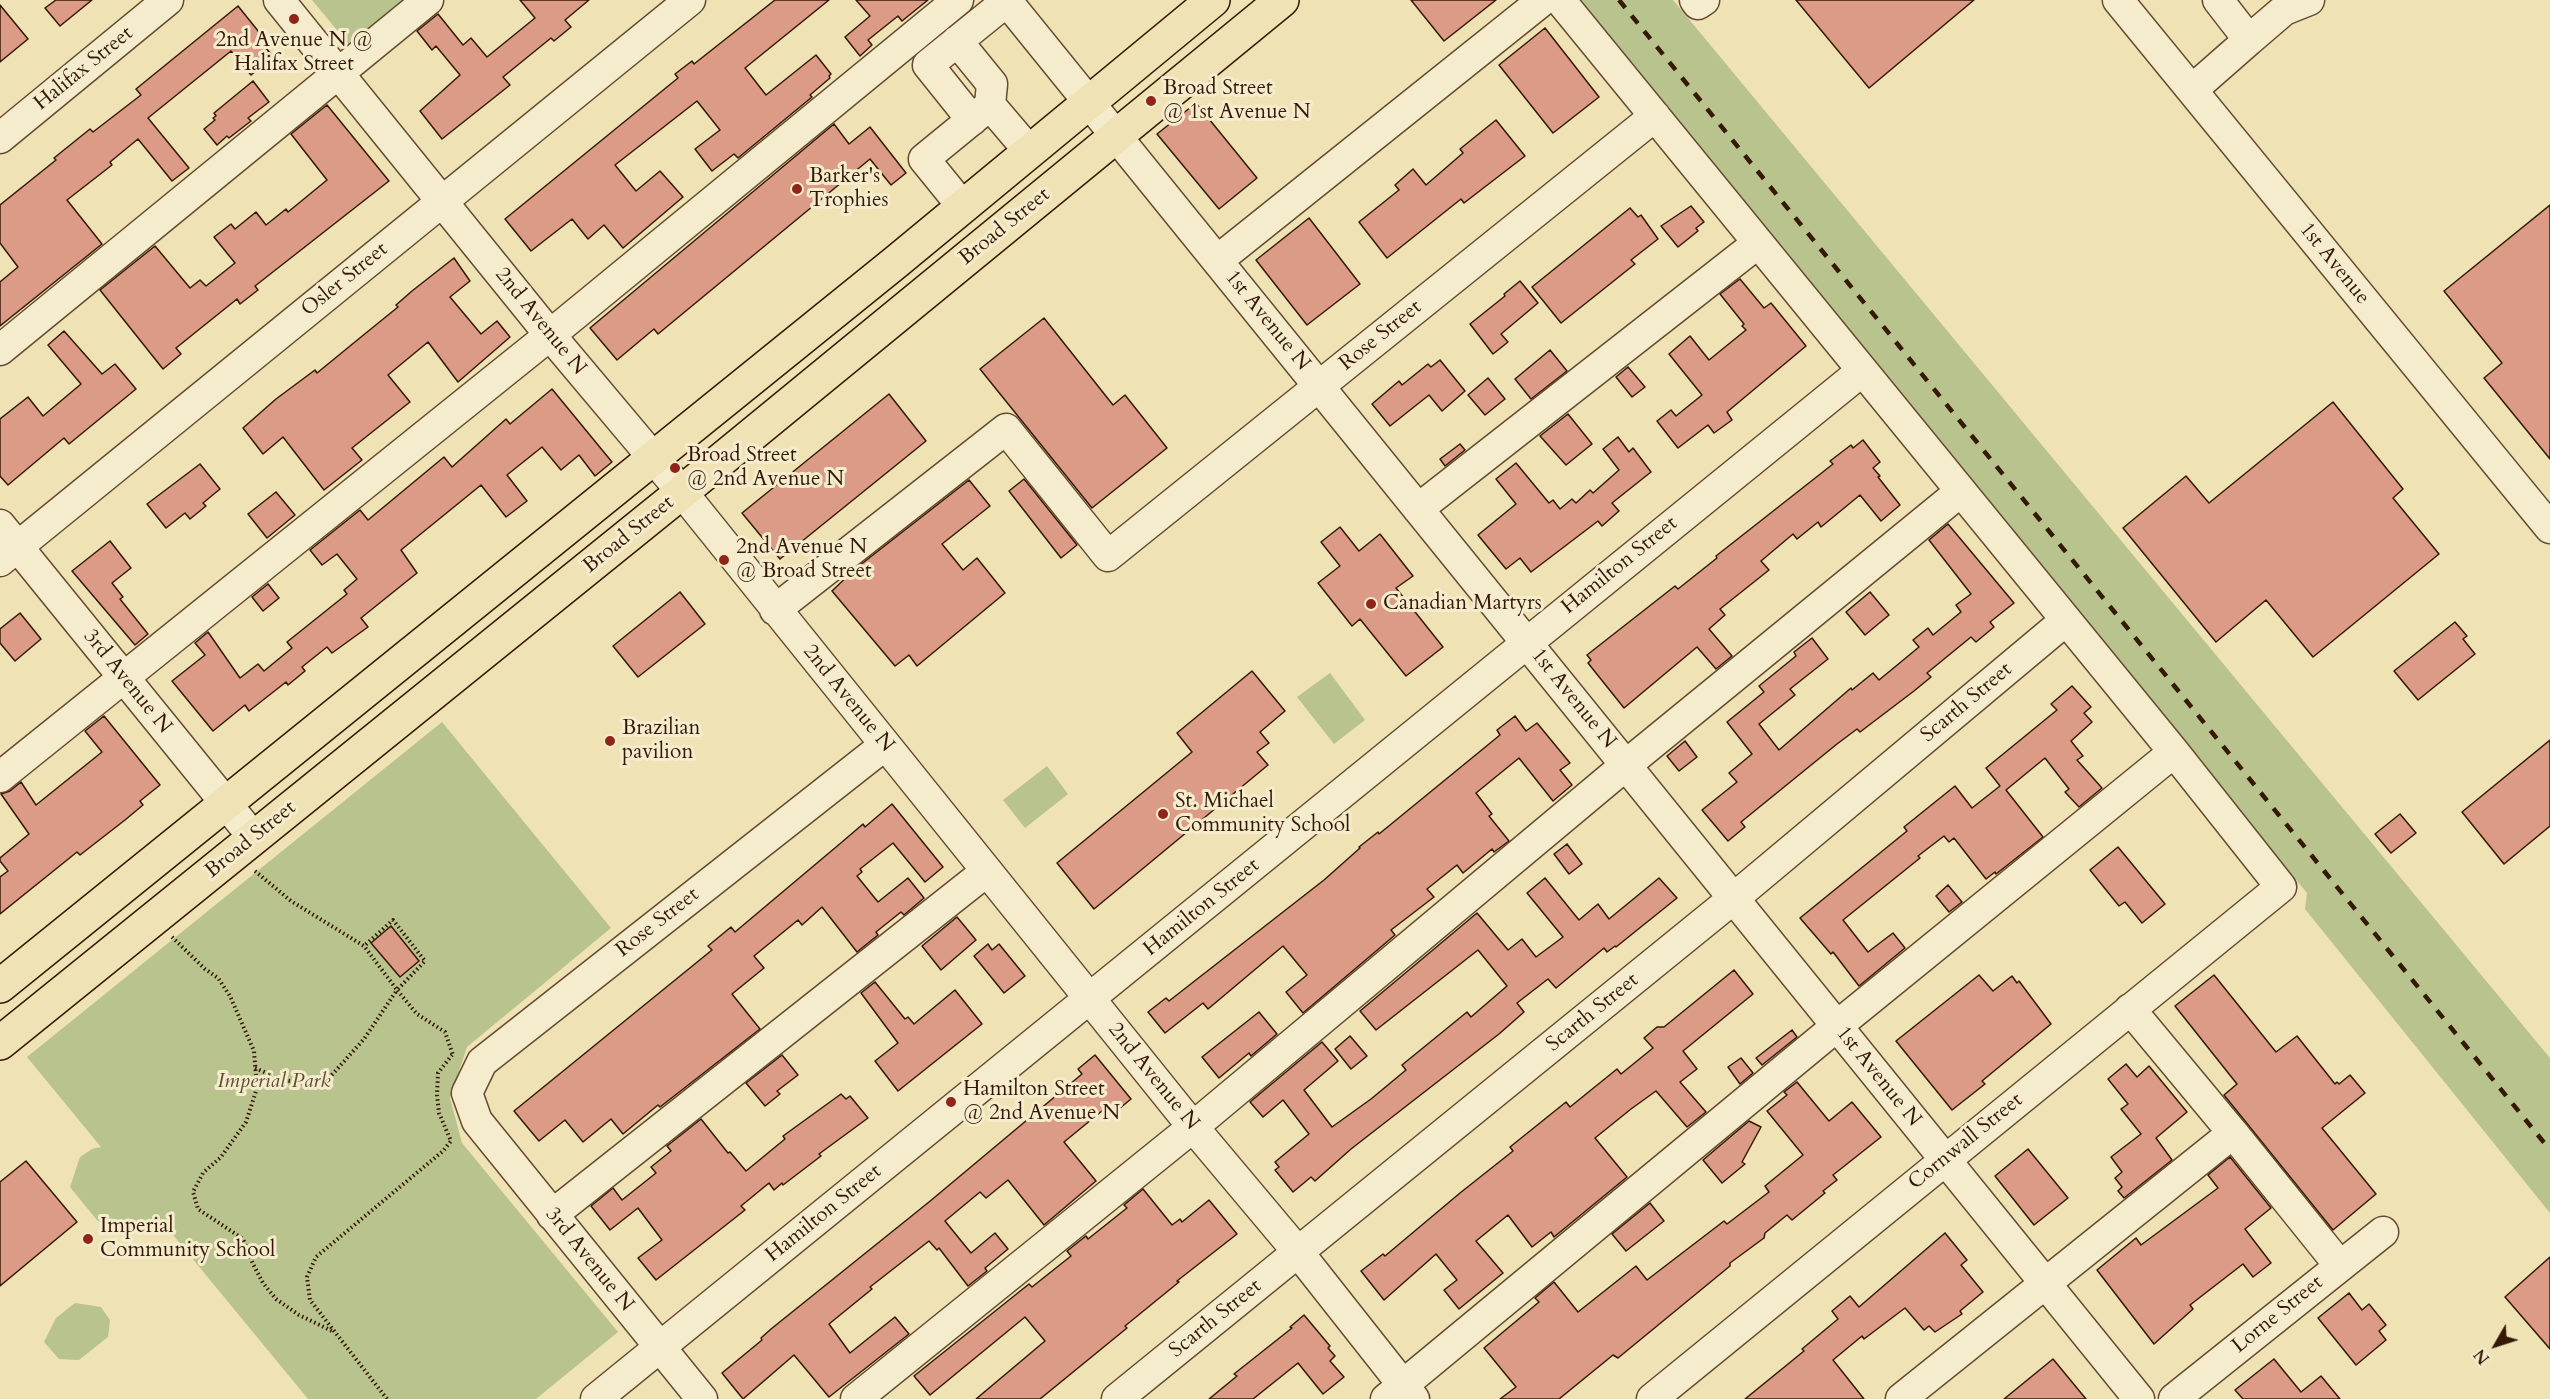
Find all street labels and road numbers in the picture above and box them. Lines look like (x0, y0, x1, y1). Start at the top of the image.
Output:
street label: Halifax Street (29, 21, 139, 117)
street label: Broad Street (954, 183, 1056, 271)
street label: 1st Avenue (2293, 218, 2375, 310)
street label: Osler Street (297, 238, 393, 322)
street label: 2nd Avenue N (489, 263, 591, 381)
street label: 1st Avenue N (1219, 266, 1315, 376)
street label: Rose Street (1335, 295, 1427, 377)
street label: Broad Street (578, 491, 680, 579)
street label: Hamilton Street (1557, 512, 1683, 620)
street label: 3rd Avenue N (77, 625, 177, 739)
street label: 2nd Avenue N (797, 640, 899, 758)
street label: 1st Avenue N (1525, 644, 1621, 754)
street label: Scarth Street (1916, 658, 2018, 748)
street label: Broad Street (200, 796, 302, 884)
street label: Hamilton Street (1139, 854, 1265, 962)
street label: Rose Street (611, 883, 705, 963)
street label: Scarth Street (1542, 968, 1644, 1058)
street label: 2nd Avenue N (1102, 1018, 1204, 1136)
street label: 1st Avenue N (1830, 1022, 1926, 1132)
street label: Cornwall Street (1904, 1088, 2028, 1196)
street label: Hamilton Street (761, 1160, 887, 1268)
street label: 3rd Avenue N (539, 1203, 639, 1317)
street label: Lorne Street (2228, 1271, 2328, 1359)
street label: Scarth Street (1165, 1274, 1267, 1364)

